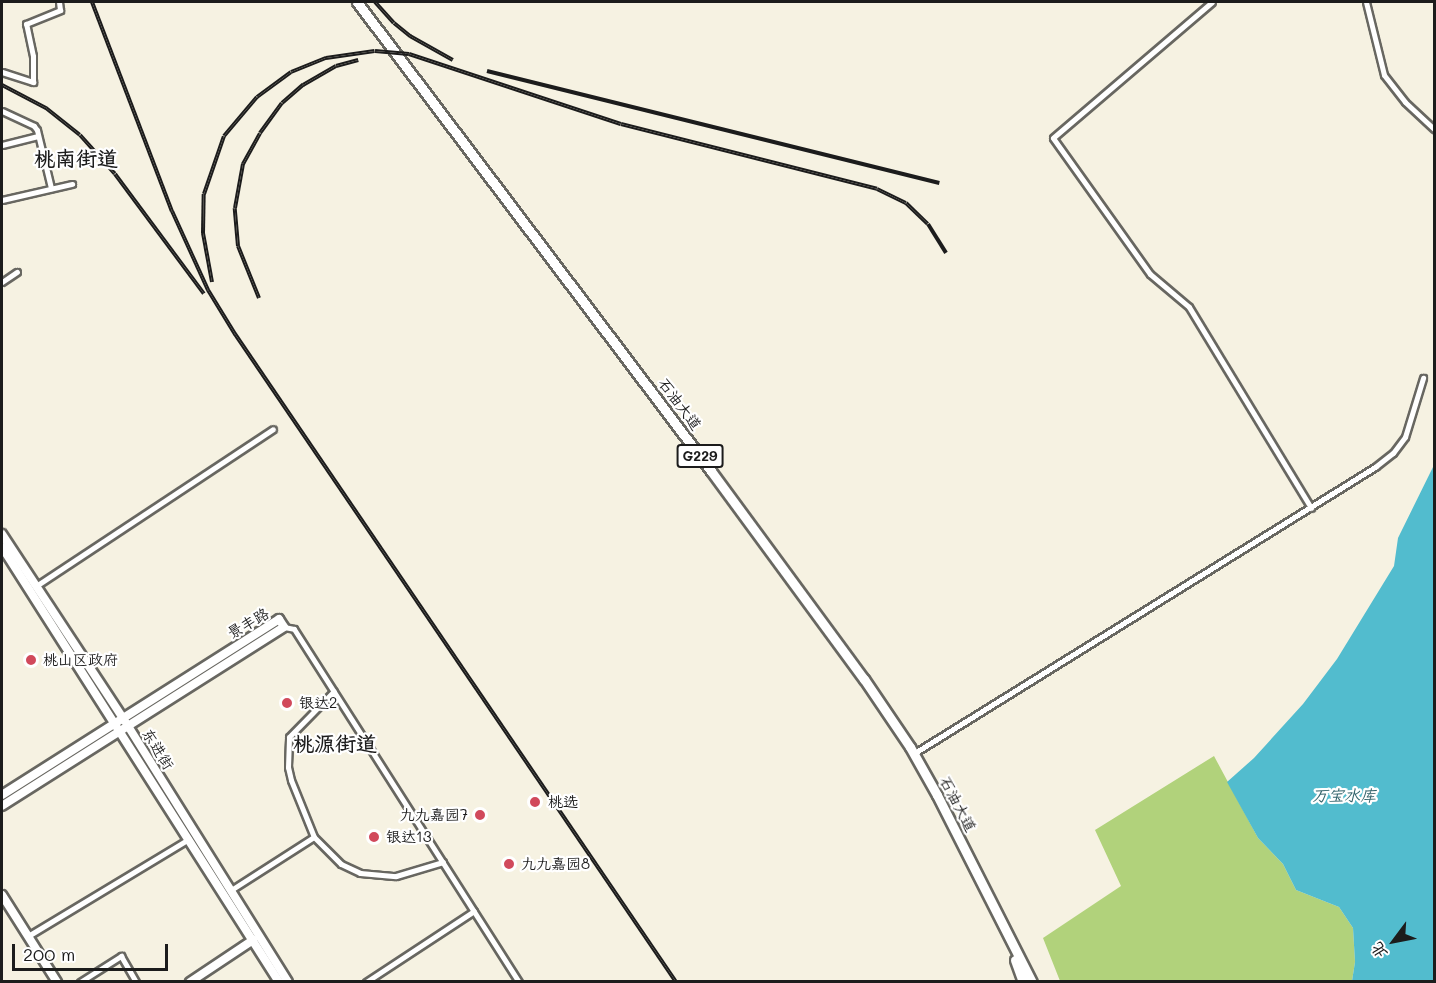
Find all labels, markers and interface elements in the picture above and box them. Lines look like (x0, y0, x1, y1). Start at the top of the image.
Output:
district label: 桃南街道 (34, 145, 118, 171)
street label: 石油大道 (655, 375, 705, 433)
road number: G229 (676, 445, 724, 467)
street label: 景丰路 (224, 604, 272, 642)
place label: 桃山区政府 (43, 651, 118, 669)
marker: 桃山区政府 (24, 653, 38, 667)
place label: 银达2 (299, 694, 337, 712)
marker: 银达2 (280, 696, 294, 710)
street label: 东进街 (138, 725, 178, 773)
district label: 桃源街道 (293, 730, 377, 756)
street label: 石油大道 (936, 773, 980, 835)
water label: 万宝水库 (1312, 785, 1376, 805)
marker: 桃选 (526, 793, 544, 811)
place label: 桃选 (548, 793, 578, 811)
place label: 九九嘉园7 (400, 806, 468, 824)
marker: 九九嘉园7 (473, 808, 487, 822)
place label: 银达13 (386, 828, 431, 846)
marker: 银达13 (367, 830, 381, 844)
place label: 九九嘉园8 (521, 855, 590, 873)
marker: 九九嘉园8 (502, 857, 516, 871)
north arrow (1364, 911, 1424, 971)
scale bar (15, 932, 171, 970)
text: 北 (1365, 938, 1391, 963)
text: 200 m (23, 942, 75, 966)

